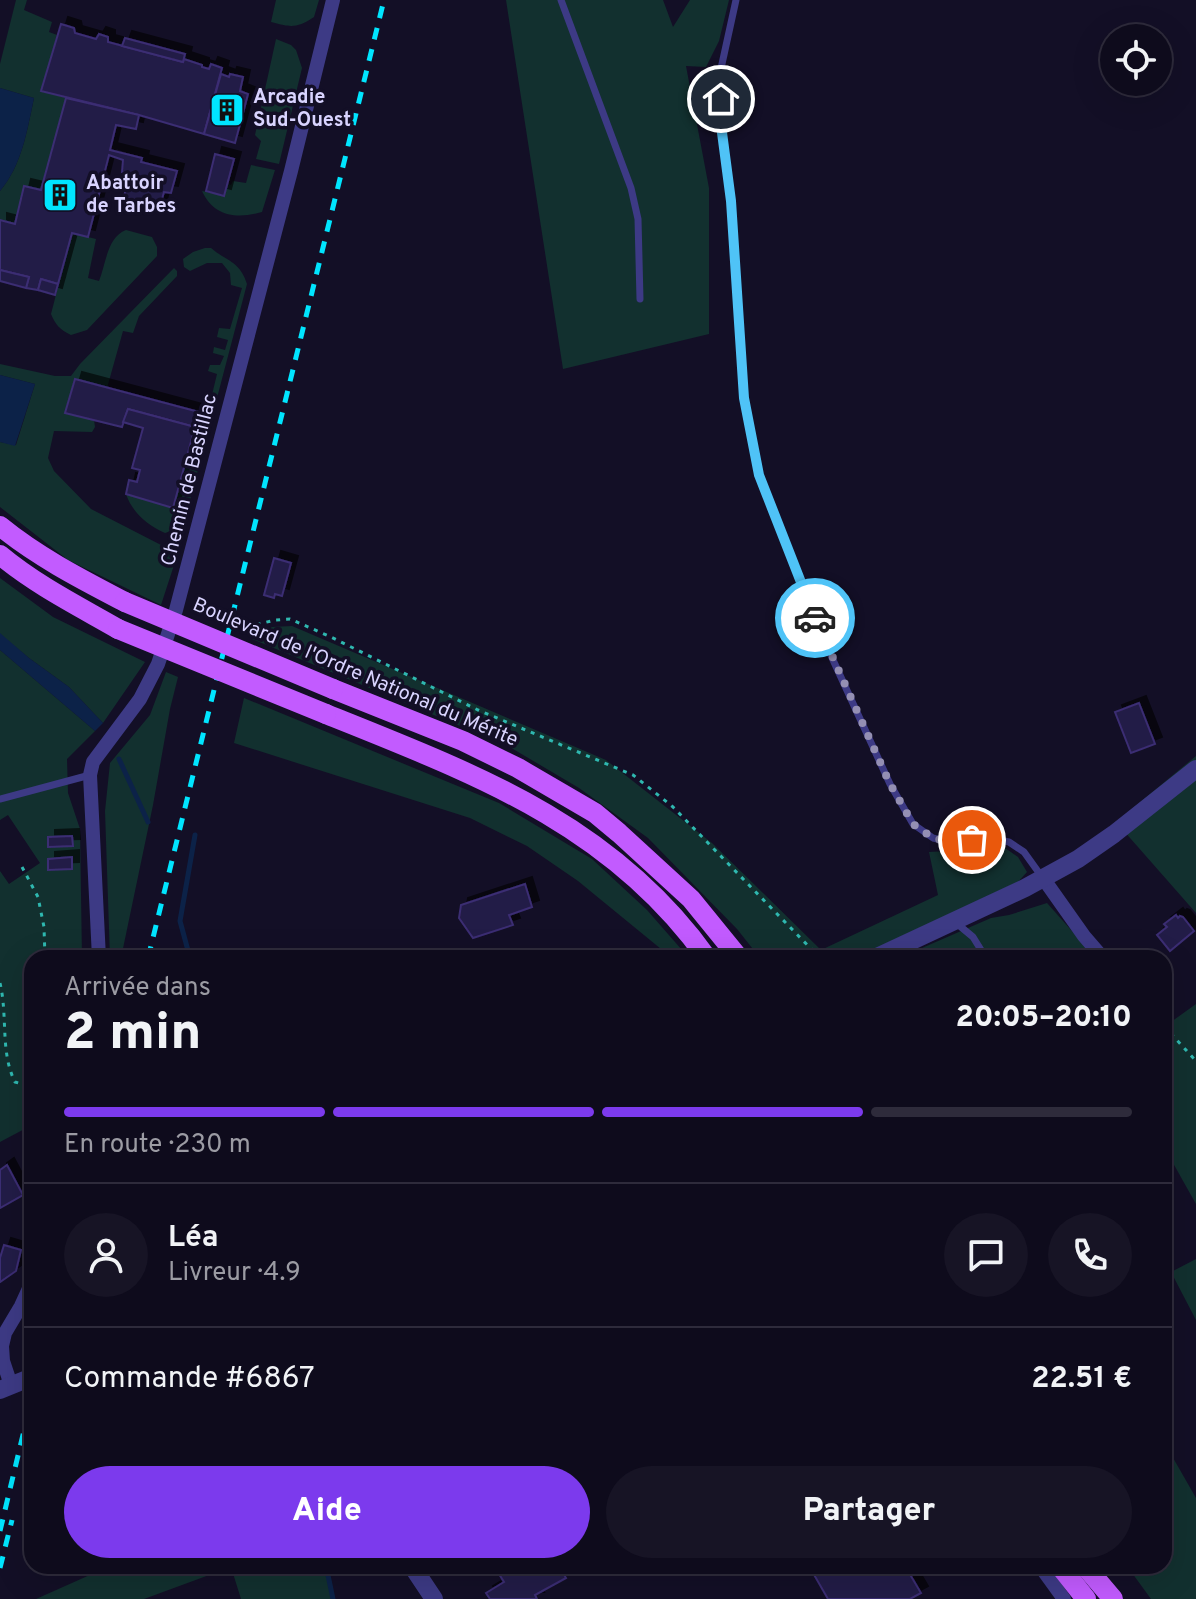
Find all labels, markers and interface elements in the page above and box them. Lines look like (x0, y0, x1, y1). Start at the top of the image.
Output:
map controls (1100, 24, 1172, 96)
button: locate (1100, 24, 1172, 96)
pin (687, 65, 755, 133)
icon: home (699, 77, 743, 121)
place label: Arcadie Sud-Ouest (253, 85, 351, 134)
building icon: Arcadie Sud-Ouest (208, 91, 246, 129)
place label: Abattoir de Tarbes (86, 171, 176, 220)
building icon: Abattoir de Tarbes (41, 176, 79, 214)
street label: Chemin de Bastillac (156, 391, 224, 569)
courier (775, 578, 855, 658)
street label: Boulevard de l'Ordre National du Mérite (188, 592, 522, 754)
icon: car (793, 596, 837, 640)
pin (938, 806, 1006, 874)
icon: bag (950, 818, 994, 862)
text: Arrivée dans (64, 972, 211, 1005)
text: 20:05–20:10 (955, 1000, 1132, 1037)
text: 2 min (64, 1002, 202, 1068)
text: En route · 230 m (64, 1129, 251, 1162)
button: person (64, 1213, 148, 1297)
button: chat (944, 1213, 1028, 1297)
button: phone (1048, 1213, 1132, 1297)
text: Léa (168, 1220, 218, 1257)
text: Livreur · 4.9 (168, 1257, 301, 1290)
text: Commande #6867 (64, 1361, 315, 1398)
text: 22.51 € (1031, 1361, 1132, 1398)
button: Aide (64, 1466, 590, 1558)
button: Partager (606, 1466, 1132, 1558)

